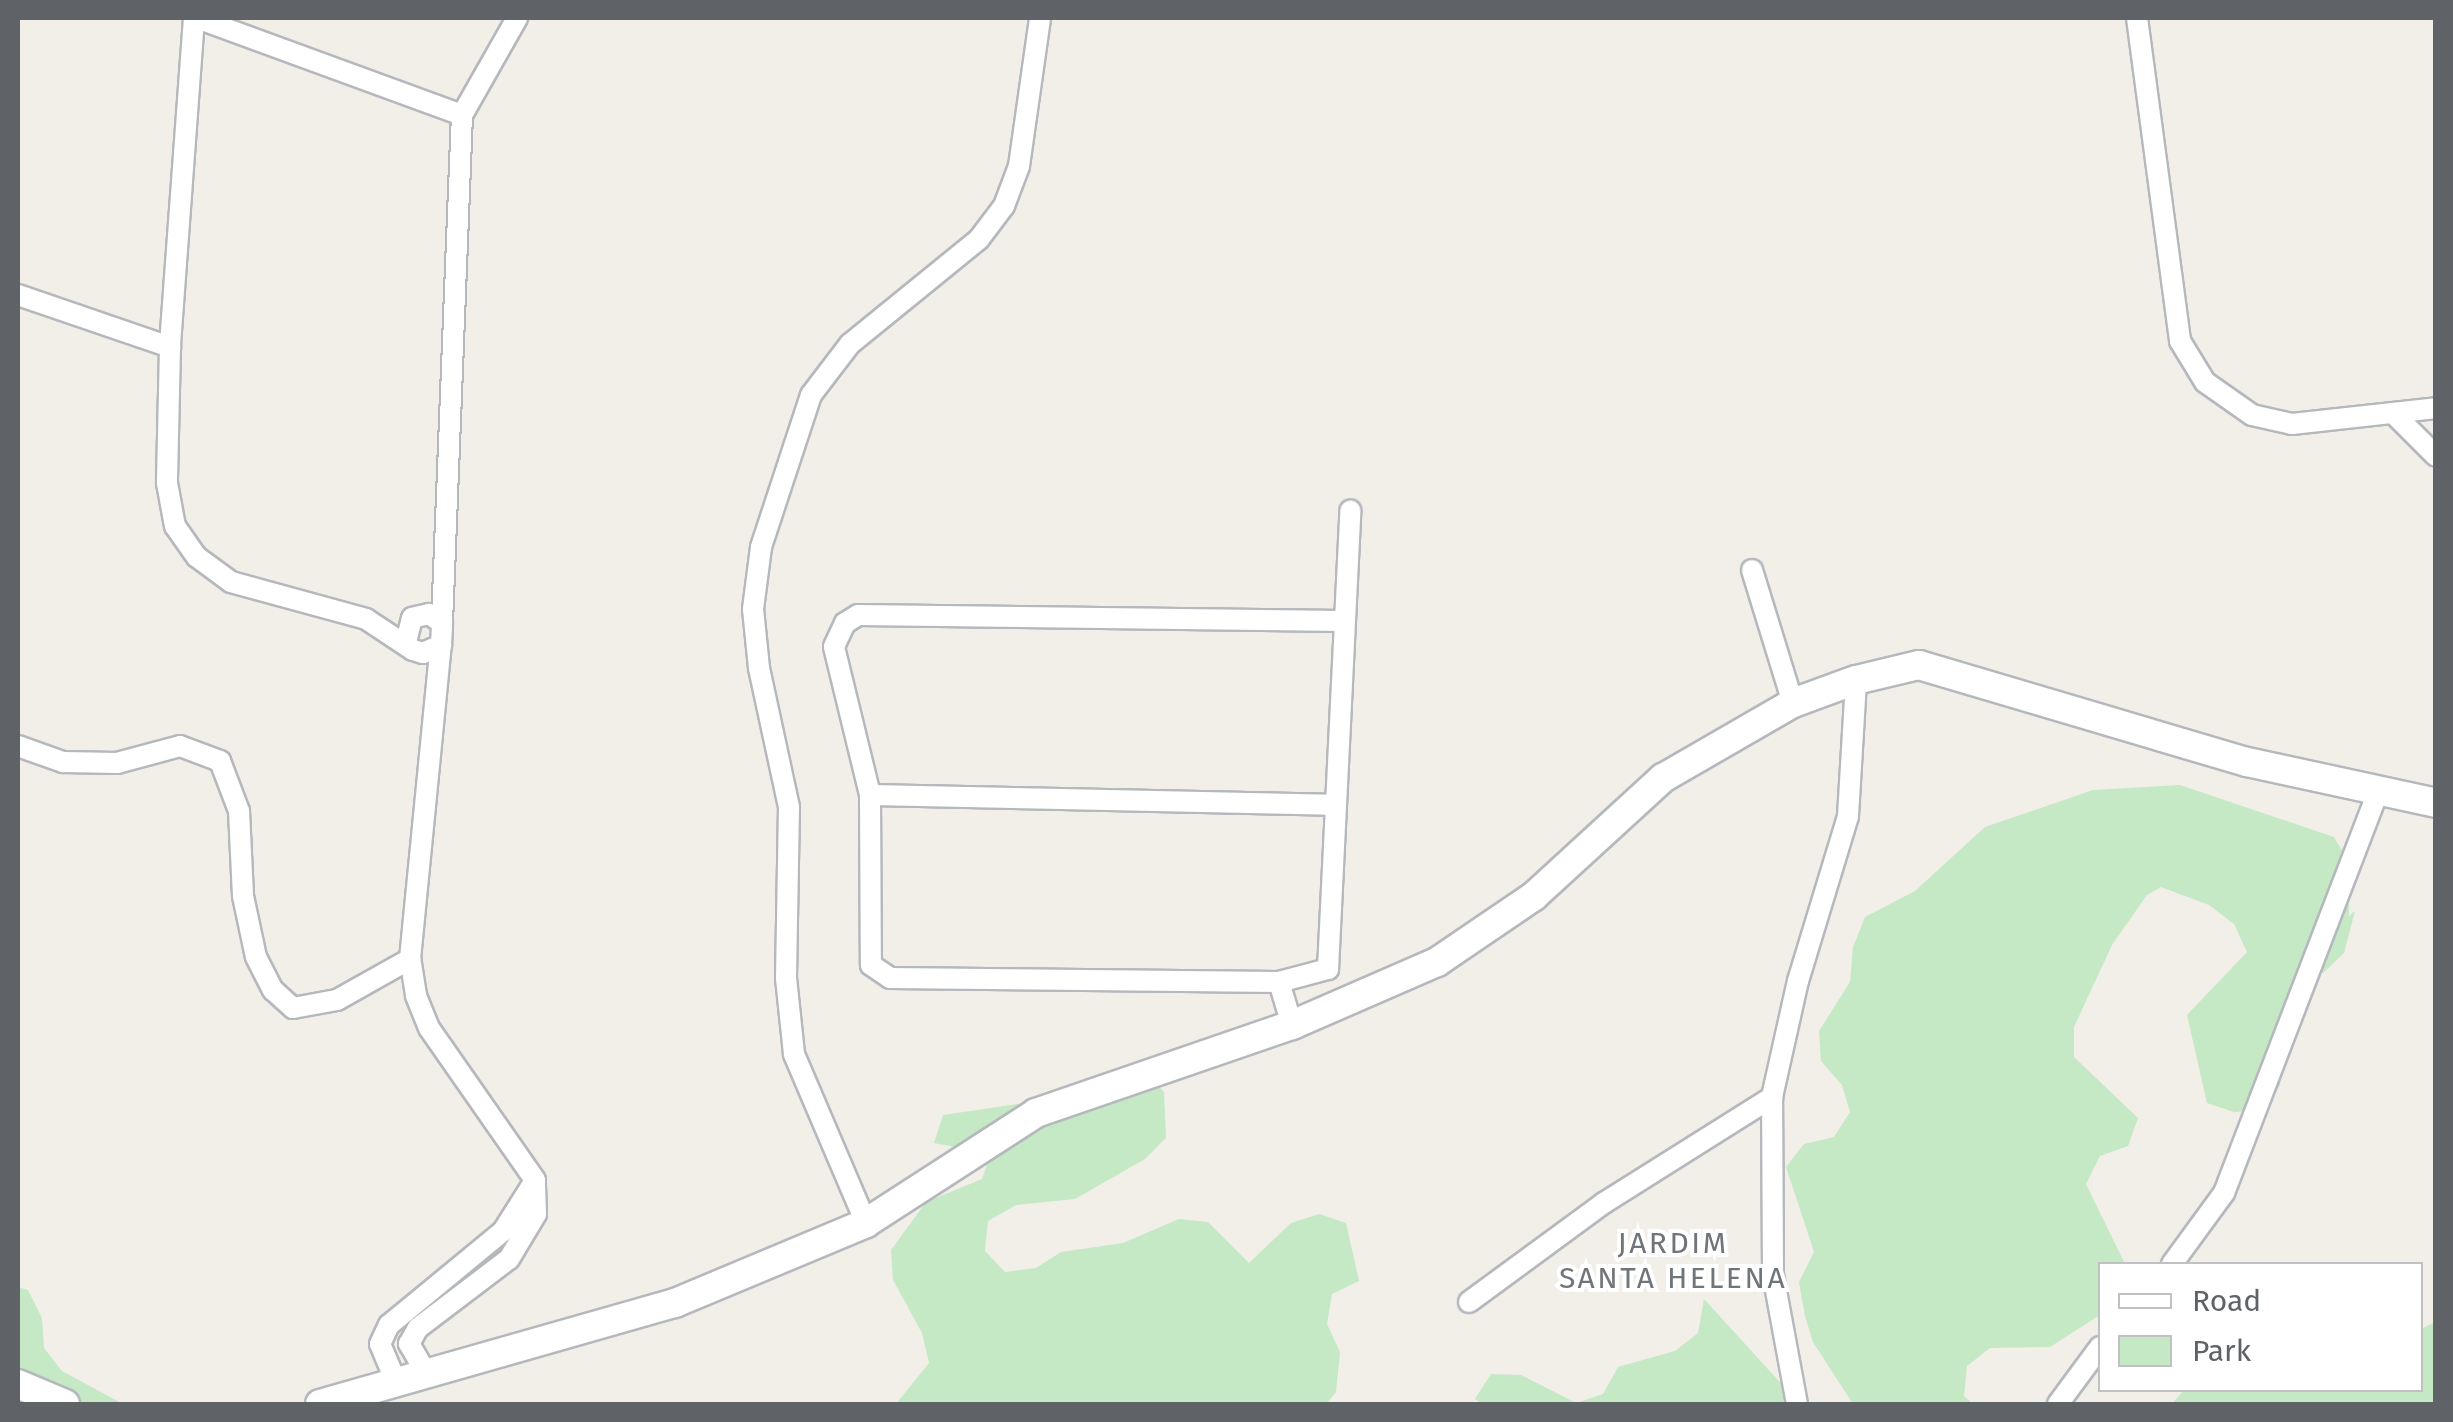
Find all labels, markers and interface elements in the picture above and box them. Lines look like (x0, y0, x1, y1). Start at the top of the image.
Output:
district label: JARDIM SANTA HELENA (1559, 1225, 1787, 1296)
legend (2098, 1262, 2423, 1392)
text: Road (2192, 1283, 2261, 1319)
text: Park (2192, 1333, 2251, 1369)

